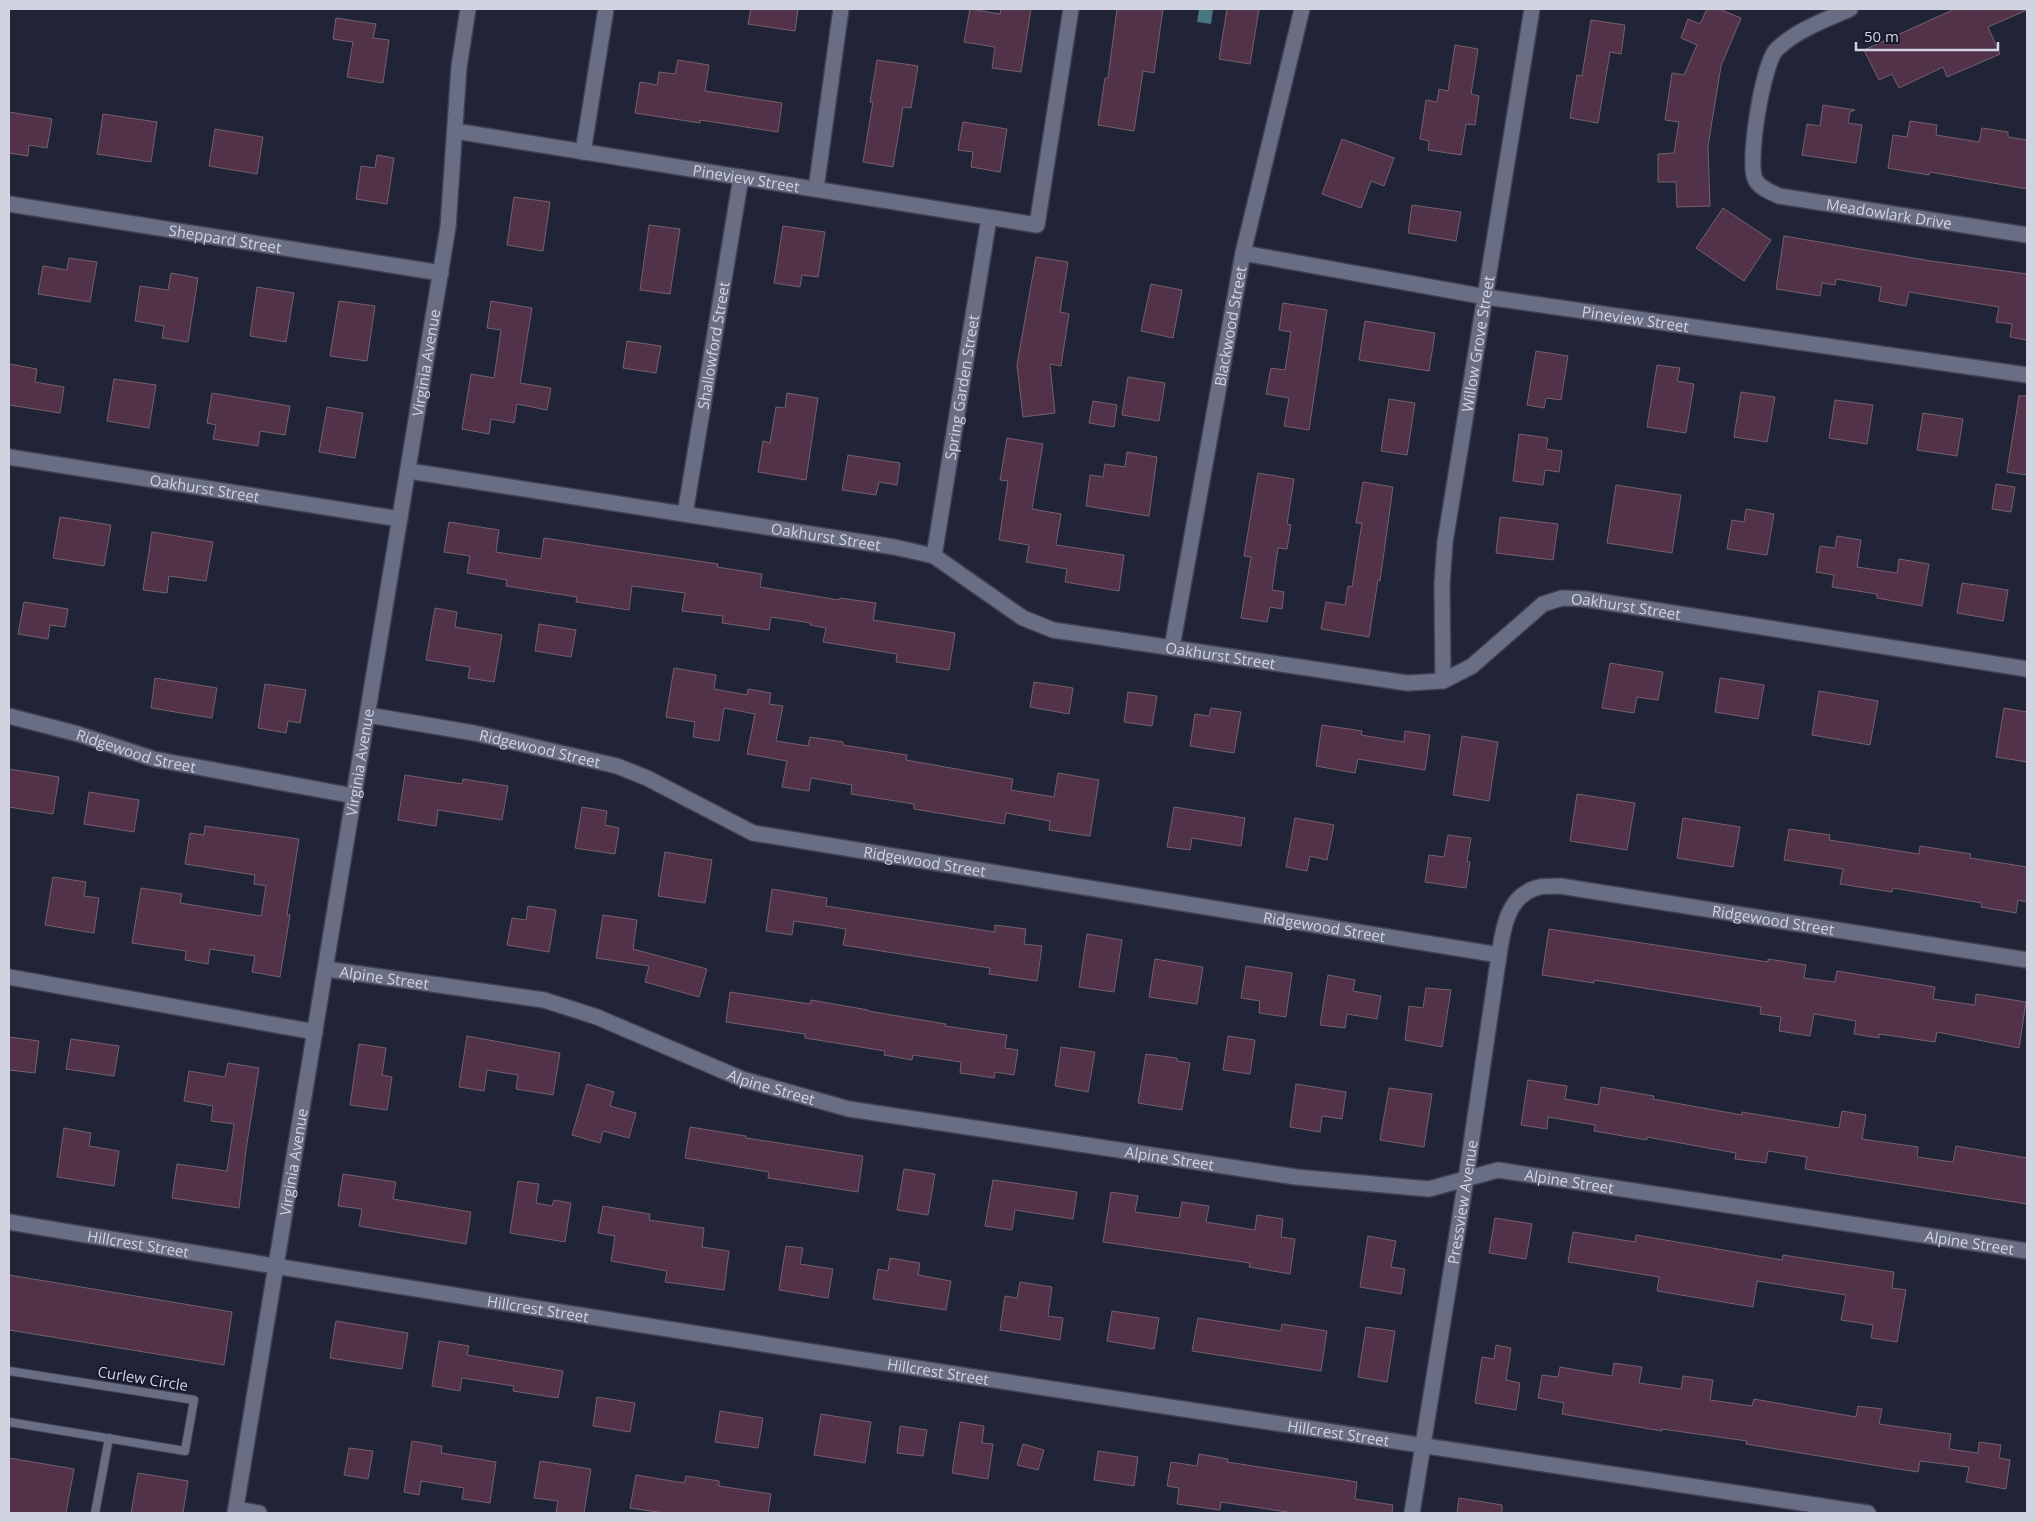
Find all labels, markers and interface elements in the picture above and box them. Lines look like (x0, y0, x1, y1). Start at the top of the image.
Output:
scale bar (1856, 20, 1998, 52)
text: 50 m (1864, 26, 1899, 46)
street label: Pineview Street (691, 160, 801, 196)
street label: Meadowlark Drive (1825, 194, 1953, 233)
street label: Sheppard Street (167, 220, 283, 257)
street label: Blackwood Street (1209, 265, 1250, 388)
street label: Willow Grove Street (1456, 274, 1498, 413)
street label: Shallowford Street (693, 280, 733, 411)
street label: Pineview Street (1581, 301, 1690, 336)
street label: Virginia Avenue (407, 308, 444, 418)
street label: Spring Garden Street (940, 313, 983, 461)
street label: Oakhurst Street (148, 469, 261, 507)
street label: Oakhurst Street (770, 518, 882, 555)
street label: Oakhurst Street (1571, 588, 1682, 624)
street label: Oakhurst Street (1164, 637, 1277, 673)
street label: Virginia Avenue (341, 707, 378, 817)
street label: Ridgewood Street (74, 724, 198, 777)
street label: Ridgewood Street (477, 725, 602, 772)
street label: Ridgewood Street (862, 841, 987, 881)
street label: Ridgewood Street (1711, 900, 1836, 939)
street label: Ridgewood Street (1262, 907, 1387, 946)
street label: Alpine Street (339, 961, 430, 994)
street label: Alpine Street (725, 1064, 817, 1109)
street label: Virginia Avenue (274, 1107, 312, 1217)
street label: Pressview Avenue (1442, 1139, 1482, 1266)
street label: Alpine Street (1124, 1141, 1216, 1174)
street label: Alpine Street (1523, 1164, 1615, 1198)
street label: Hillcrest Street (86, 1225, 190, 1262)
street label: Alpine Street (1924, 1226, 2015, 1259)
street label: Hillcrest Street (486, 1291, 590, 1326)
street label: Hillcrest Street (886, 1354, 990, 1389)
street label: Curlew Circle (96, 1361, 190, 1395)
street label: Hillcrest Street (1286, 1415, 1391, 1450)

